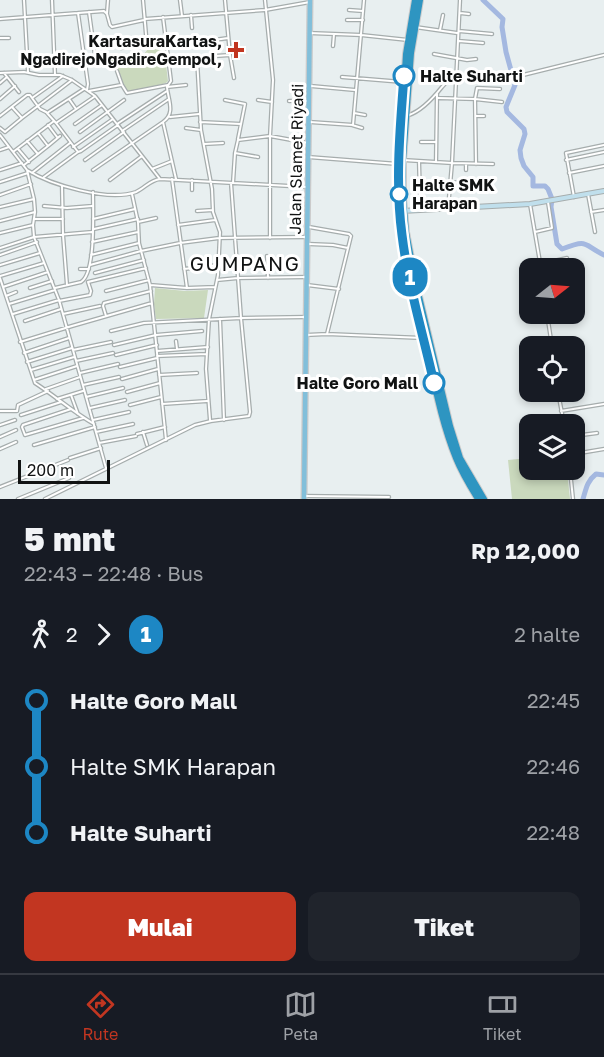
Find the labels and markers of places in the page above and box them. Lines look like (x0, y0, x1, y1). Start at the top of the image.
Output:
place label: KartasuraKartas, NgadirejoNgadireGempol, (20, 31, 222, 69)
marker: KartasuraKartas, NgadirejoNgadireGempol, (227, 41, 245, 59)
marker: Halte Suharti (393, 65, 415, 87)
place label: Halte Suharti (420, 66, 523, 86)
place label: Halte SMK Harapan (412, 175, 495, 213)
marker: Halte SMK Harapan (390, 185, 408, 203)
marker: Halte Goro Mall (423, 372, 445, 394)
place label: Halte Goro Mall (296, 373, 419, 393)

